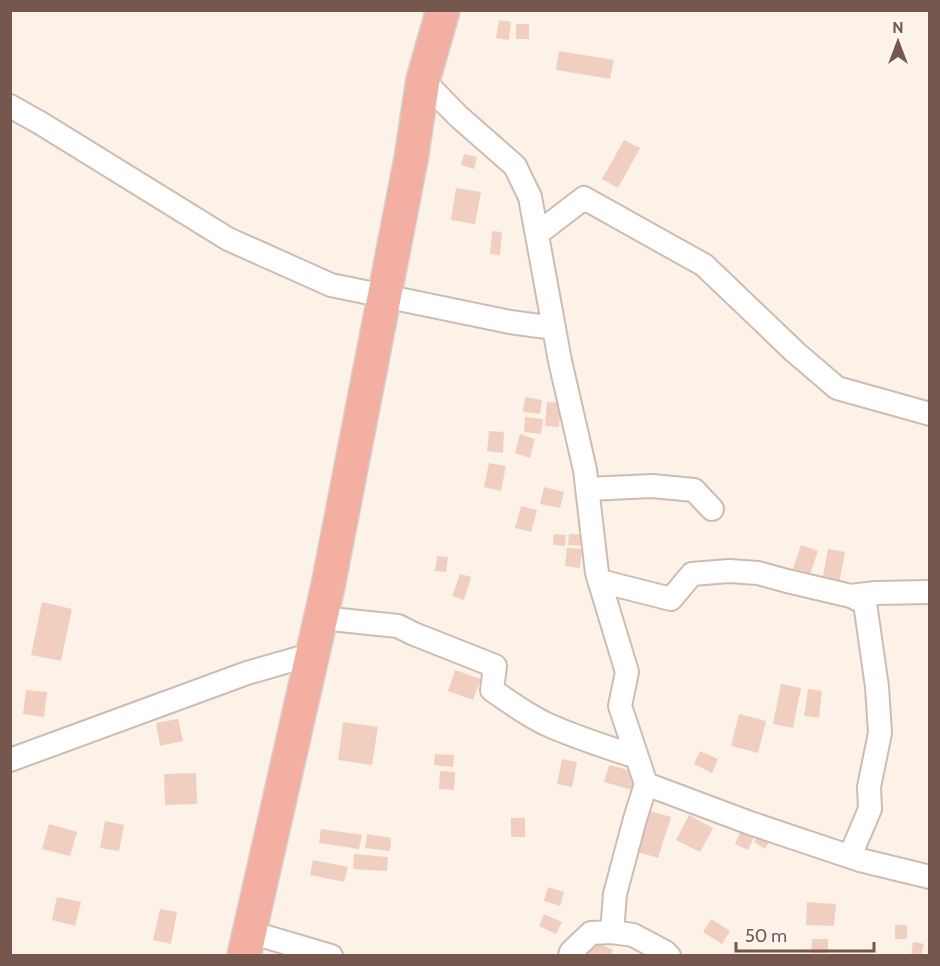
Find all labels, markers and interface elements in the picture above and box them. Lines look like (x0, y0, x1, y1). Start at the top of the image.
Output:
north arrow (868, 12, 928, 72)
text: N (892, 18, 904, 37)
scale bar (736, 915, 874, 953)
text: 50 m (745, 925, 787, 947)

